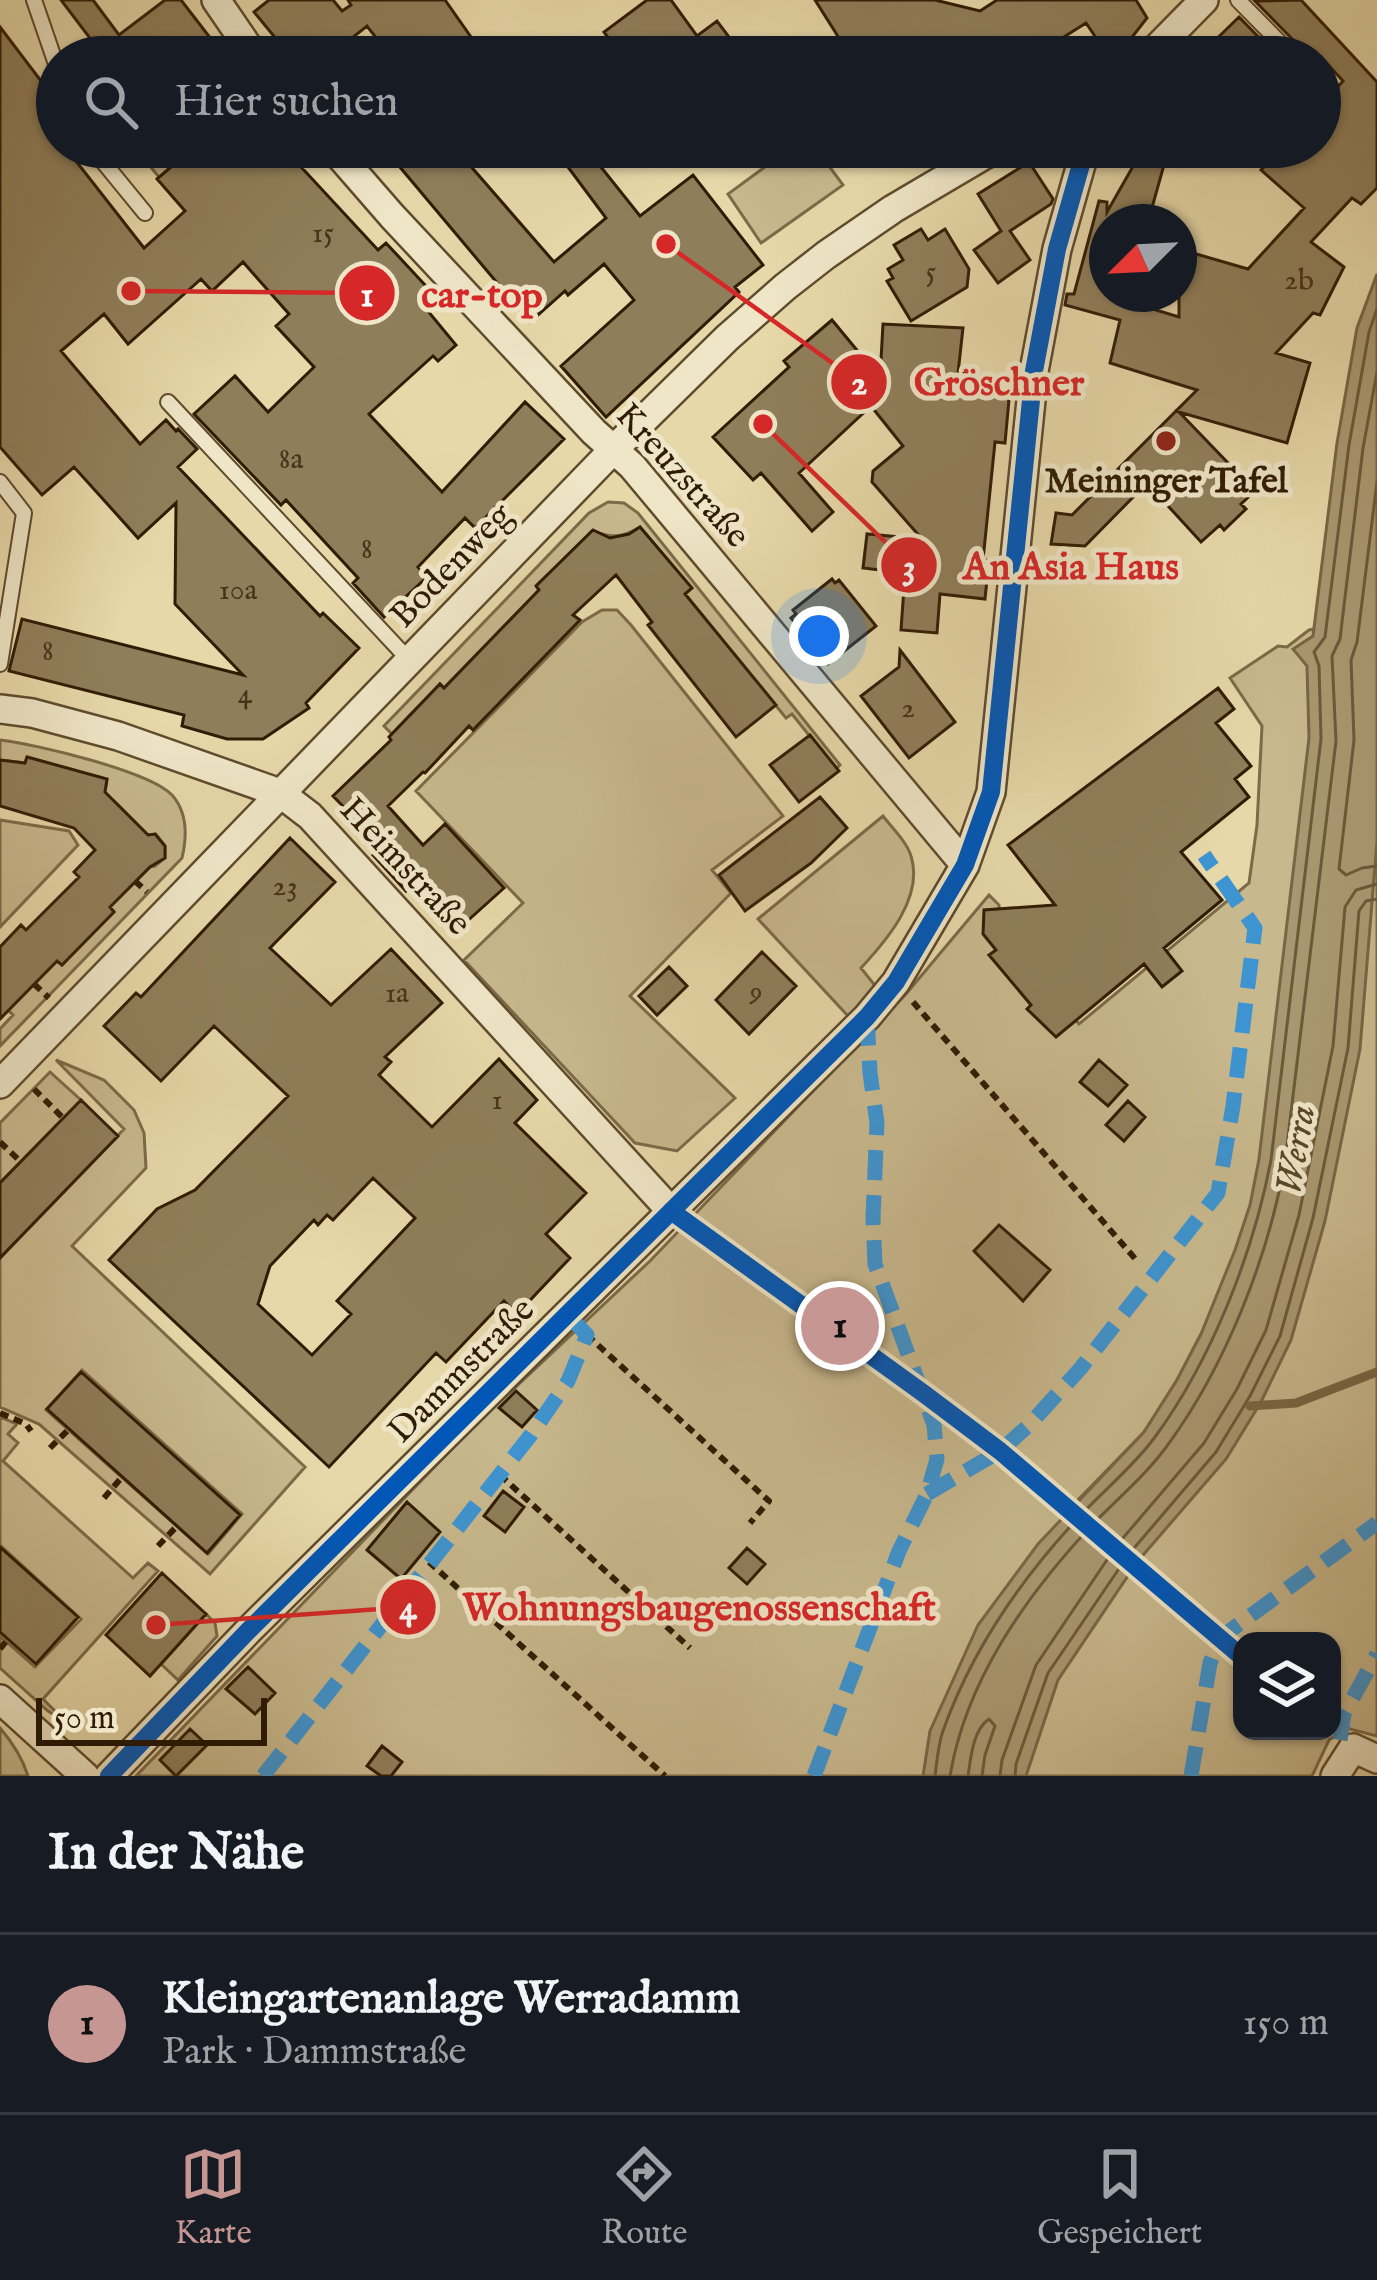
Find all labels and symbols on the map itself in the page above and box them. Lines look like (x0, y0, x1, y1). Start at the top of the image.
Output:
north arrow (1089, 204, 1197, 312)
house number: 15 (312, 215, 334, 253)
house number: 5 (926, 254, 937, 292)
callout: car-top (337, 256, 567, 331)
house number: 2b (1284, 262, 1314, 300)
text: car-top (421, 272, 543, 321)
text: 1 (360, 273, 374, 319)
callout: Gröschner (829, 344, 1108, 419)
text: Gröschner (914, 360, 1085, 409)
text: 2 (851, 361, 868, 407)
street label: Kreuzstraße (605, 394, 759, 558)
marker: Meininger Tafel (1153, 428, 1179, 454)
house number: 8a (279, 441, 303, 479)
place label: Meininger Tafel (1044, 459, 1289, 505)
street label: Bodenweg (381, 493, 523, 639)
callout: An Asia Haus (879, 528, 1203, 603)
house number: 8 (361, 531, 373, 569)
text: An Asia Haus (961, 544, 1179, 593)
text: 3 (902, 545, 916, 591)
house number: 10a (219, 572, 257, 610)
your location (789, 606, 849, 666)
house number: 8 (42, 633, 54, 671)
house number: 4 (238, 676, 253, 714)
house number: 2 (901, 690, 915, 728)
street label: Heimstraße (329, 788, 481, 946)
house number: 23 (272, 868, 298, 906)
house number: 9 (748, 974, 763, 1012)
house number: 1a (385, 975, 409, 1013)
house number: 1 (491, 1082, 503, 1120)
water label: Werra (1266, 1102, 1328, 1198)
pin: 1 (801, 1281, 879, 1371)
street label: Dammstraße (379, 1288, 545, 1454)
callout: Wohnungsbaugenossenschaft (378, 1569, 960, 1644)
text: Wohnungsbaugenossenschaft (462, 1585, 936, 1634)
text: 4 (399, 1586, 417, 1632)
scale bar (36, 1692, 267, 1745)

